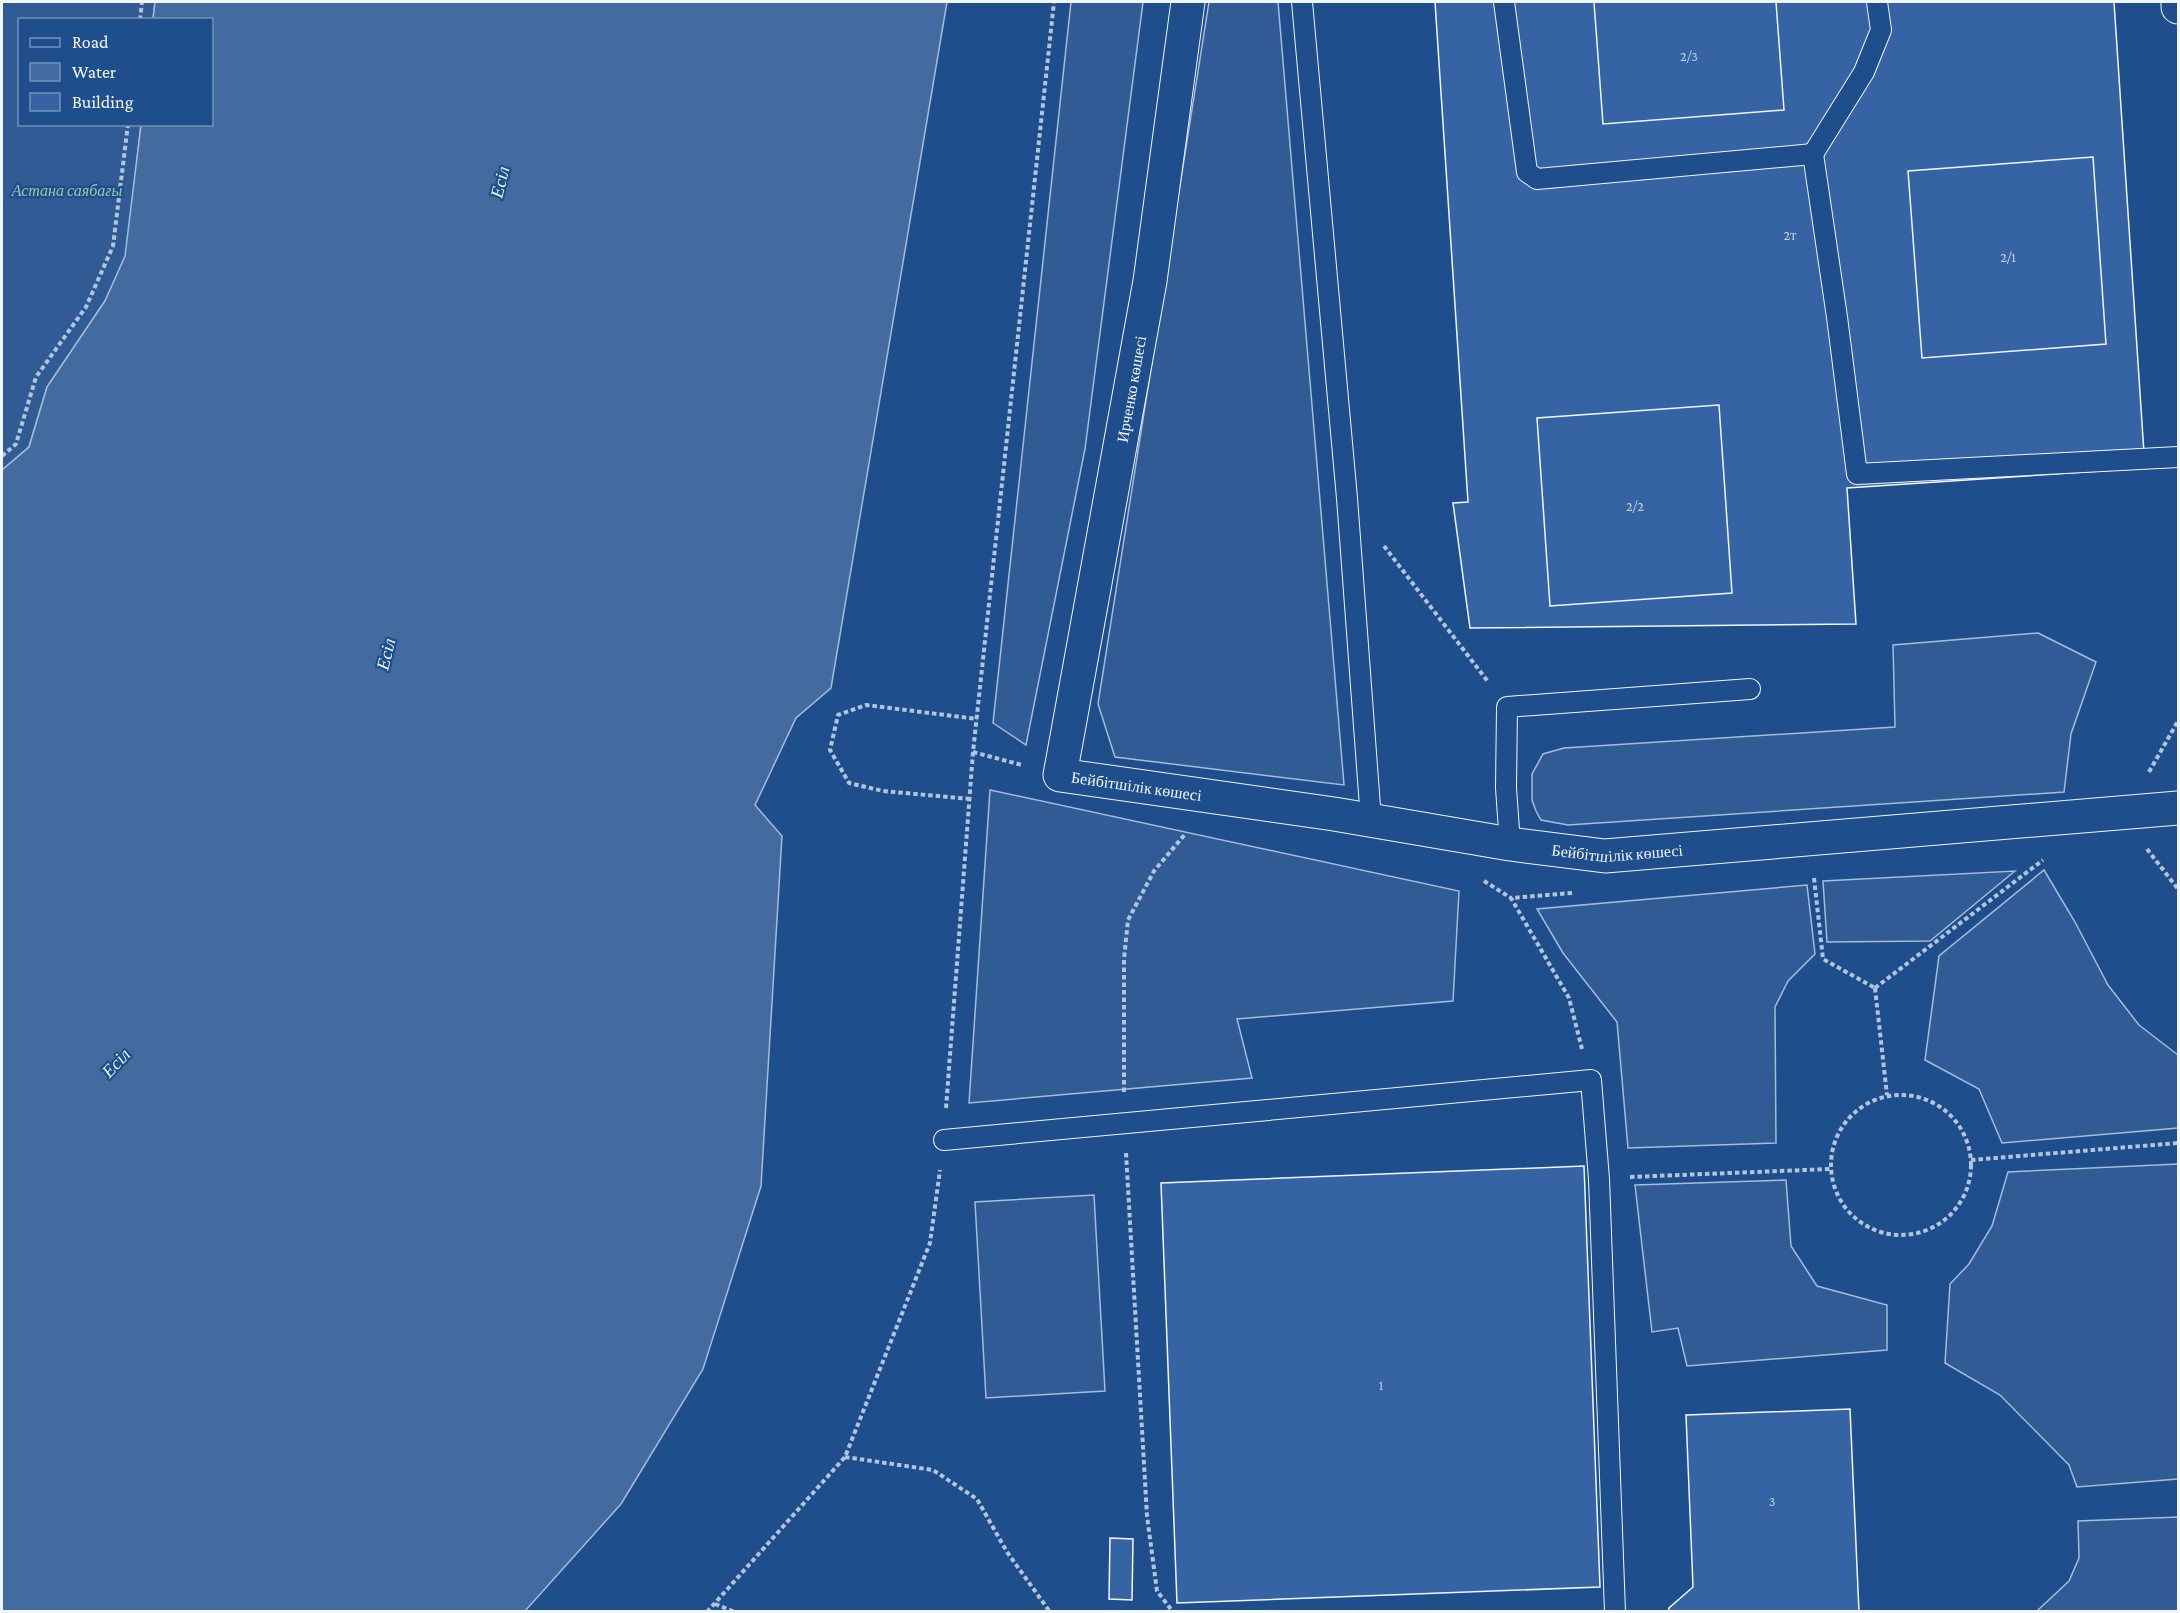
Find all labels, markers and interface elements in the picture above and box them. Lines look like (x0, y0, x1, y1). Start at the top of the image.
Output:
legend (18, 18, 213, 126)
text: Road (72, 32, 109, 52)
house number: 2/3 (1680, 48, 1698, 64)
text: Water (72, 62, 117, 82)
text: Building (72, 92, 134, 112)
water label: Есіл (486, 164, 514, 201)
park label: Астана саябағы (11, 182, 122, 199)
house number: 2т (1784, 227, 1796, 243)
house number: 2/1 (2000, 249, 2016, 265)
street label: Ирченко көшесі (1114, 334, 1150, 444)
house number: 2/2 (1626, 498, 1644, 514)
water label: Есіл (372, 636, 400, 673)
street label: Бейбітшілік көшесі (1070, 769, 1203, 804)
street label: Бейбітшілік көшесі (1551, 841, 1684, 865)
water label: Есіл (97, 1044, 134, 1082)
house number: 1 (1379, 1377, 1384, 1393)
house number: 3 (1769, 1493, 1775, 1509)

